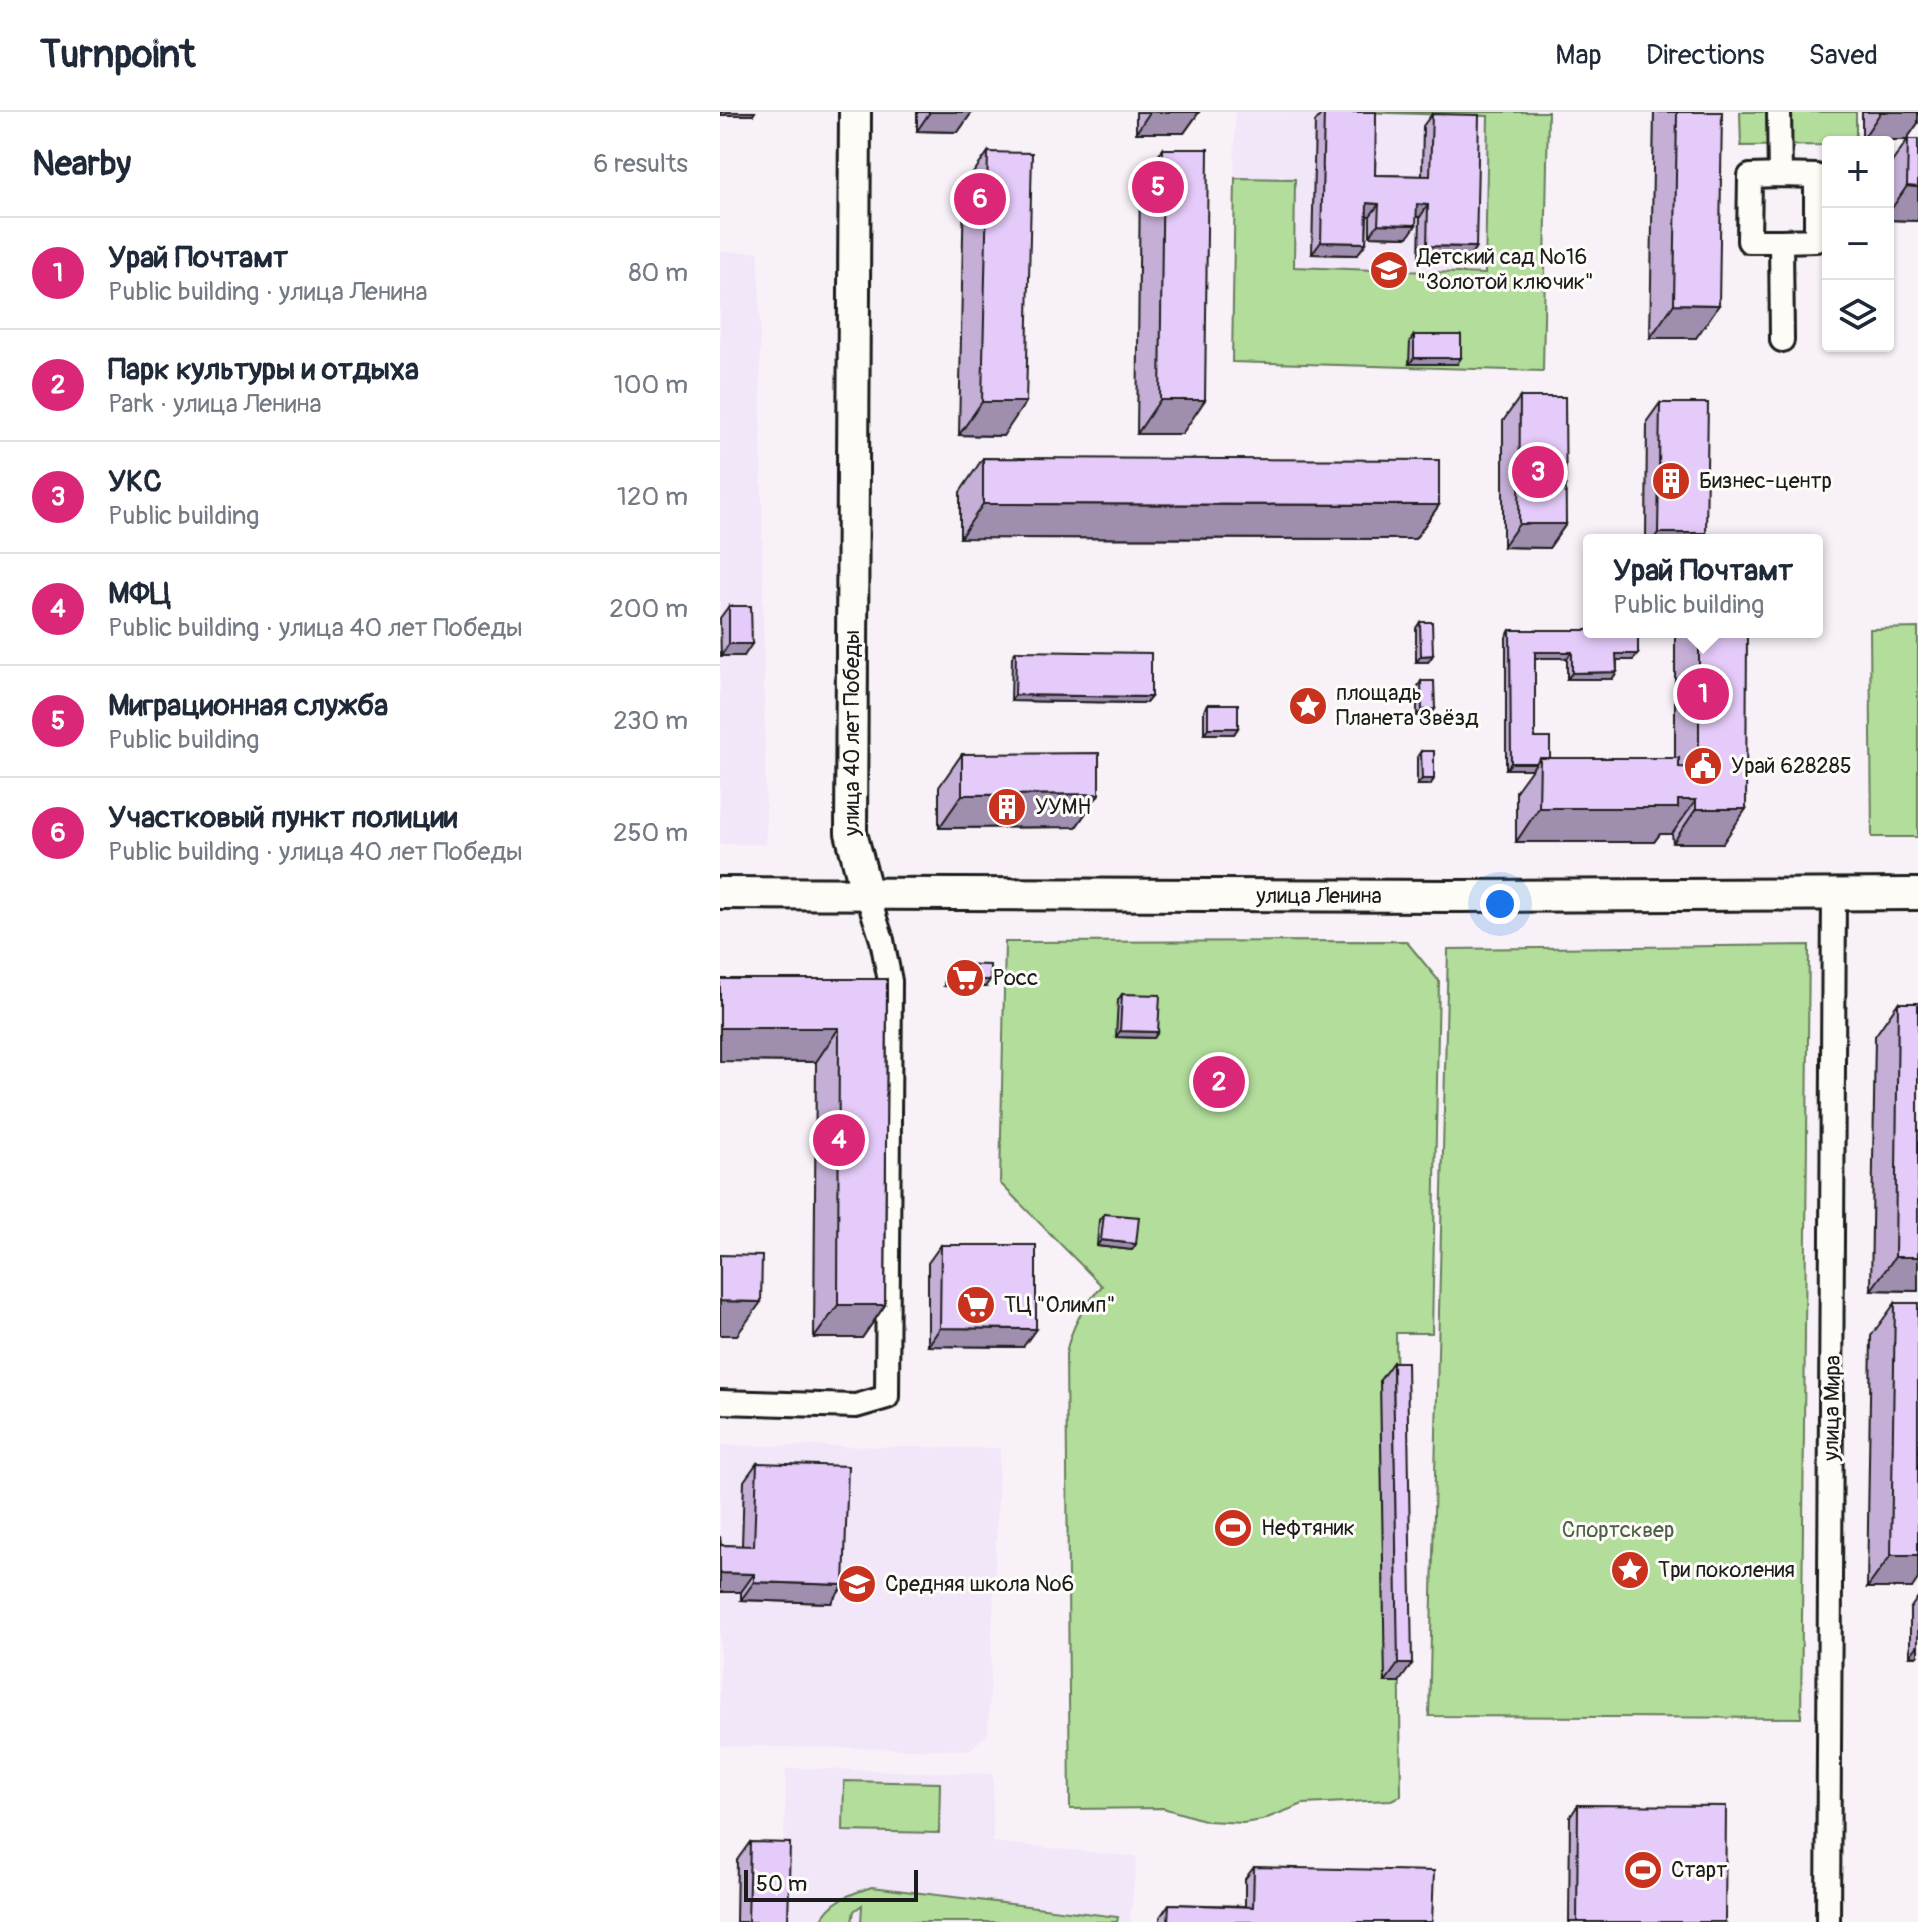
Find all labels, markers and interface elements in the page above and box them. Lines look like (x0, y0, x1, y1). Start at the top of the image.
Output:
text: Turnpoint (40, 31, 195, 79)
text: Map (1555, 38, 1602, 73)
text: Directions (1646, 38, 1765, 73)
text: Saved (1809, 38, 1878, 73)
map controls (1822, 136, 1894, 352)
button: + (1822, 136, 1894, 208)
text: Nearby (32, 143, 131, 186)
text: 6 results (593, 148, 688, 180)
pin: 5 (1132, 157, 1184, 217)
pin: 6 (954, 169, 1006, 229)
button: − (1822, 208, 1894, 280)
text: Урай Почтамт (108, 239, 288, 276)
place label: Детский сад №16 "Золотой ключик" (1416, 243, 1594, 296)
school or university icon: Детский сад №16 "Золотой ключик" (1368, 249, 1410, 291)
text: 1 (53, 257, 63, 289)
text: 80 m (628, 257, 688, 289)
text: Public building · улица Ленина (108, 276, 428, 308)
button: layers (1822, 280, 1894, 352)
text: Парк культуры и отдыха (108, 351, 419, 388)
text: 2 (51, 369, 65, 401)
text: 100 m (614, 369, 688, 401)
text: Park · улица Ленина (108, 388, 322, 420)
pin: 3 (1512, 442, 1564, 502)
building icon: Бизнес-центр (1650, 460, 1692, 502)
text: УКС (108, 463, 162, 500)
place label: Бизнес-центр (1699, 467, 1832, 495)
text: 3 (51, 481, 65, 513)
text: 120 m (617, 481, 688, 513)
text: Public building (108, 500, 259, 532)
popup (1583, 534, 1823, 638)
text: Урай Почтамт (1613, 552, 1793, 589)
text: МФЦ (108, 575, 171, 612)
text: Public building (1613, 589, 1764, 621)
text: 4 (50, 593, 66, 625)
text: 200 m (609, 593, 688, 625)
text: Public building · улица 40 лет Победы (108, 612, 523, 644)
street label: улица 40 лет Победы (838, 630, 866, 837)
pin: 1 (1677, 664, 1729, 724)
place label: площадь Планета Звёзд (1336, 679, 1479, 732)
place icon: площадь Планета Звёзд (1287, 685, 1329, 727)
text: Миграционная служба (108, 687, 388, 724)
text: 5 (51, 705, 65, 737)
text: 230 m (613, 705, 688, 737)
text: Public building (108, 724, 259, 756)
public building icon: Урай 628285 (1682, 745, 1724, 787)
place label: Урай 628285 (1731, 752, 1852, 780)
building icon: УУМН (986, 786, 1028, 828)
place label: УУМН (1035, 793, 1091, 821)
text: Участковый пункт полиции (108, 799, 457, 836)
text: 6 (50, 817, 66, 849)
text: 250 m (613, 817, 688, 849)
text: Public building · улица 40 лет Победы (108, 836, 523, 868)
street label: улица Ленина (1255, 882, 1382, 910)
your location (1480, 884, 1520, 924)
supermarket icon: Росс (944, 957, 986, 999)
place label: Росс (993, 964, 1038, 992)
pin: 2 (1193, 1052, 1245, 1112)
pin: 4 (813, 1110, 865, 1170)
supermarket icon: ТЦ "Олимп" (955, 1284, 997, 1326)
place label: ТЦ "Олимп" (1004, 1291, 1116, 1319)
street label: улица Мира (1817, 1355, 1847, 1462)
sports icon: Нефтяник (1212, 1507, 1254, 1549)
place label: Нефтяник (1261, 1514, 1355, 1542)
park label: Спортсквер (1562, 1516, 1674, 1544)
place icon: Три поколения (1609, 1549, 1651, 1591)
place label: Три поколения (1658, 1556, 1795, 1584)
school or university icon: Средняя школа №6 (836, 1563, 878, 1605)
place label: Средняя школа №6 (885, 1570, 1074, 1598)
sports icon: Старт (1622, 1849, 1664, 1891)
place label: Старт (1671, 1856, 1727, 1884)
scale bar (744, 1866, 918, 1902)
text: 50 m (756, 1870, 807, 1898)

